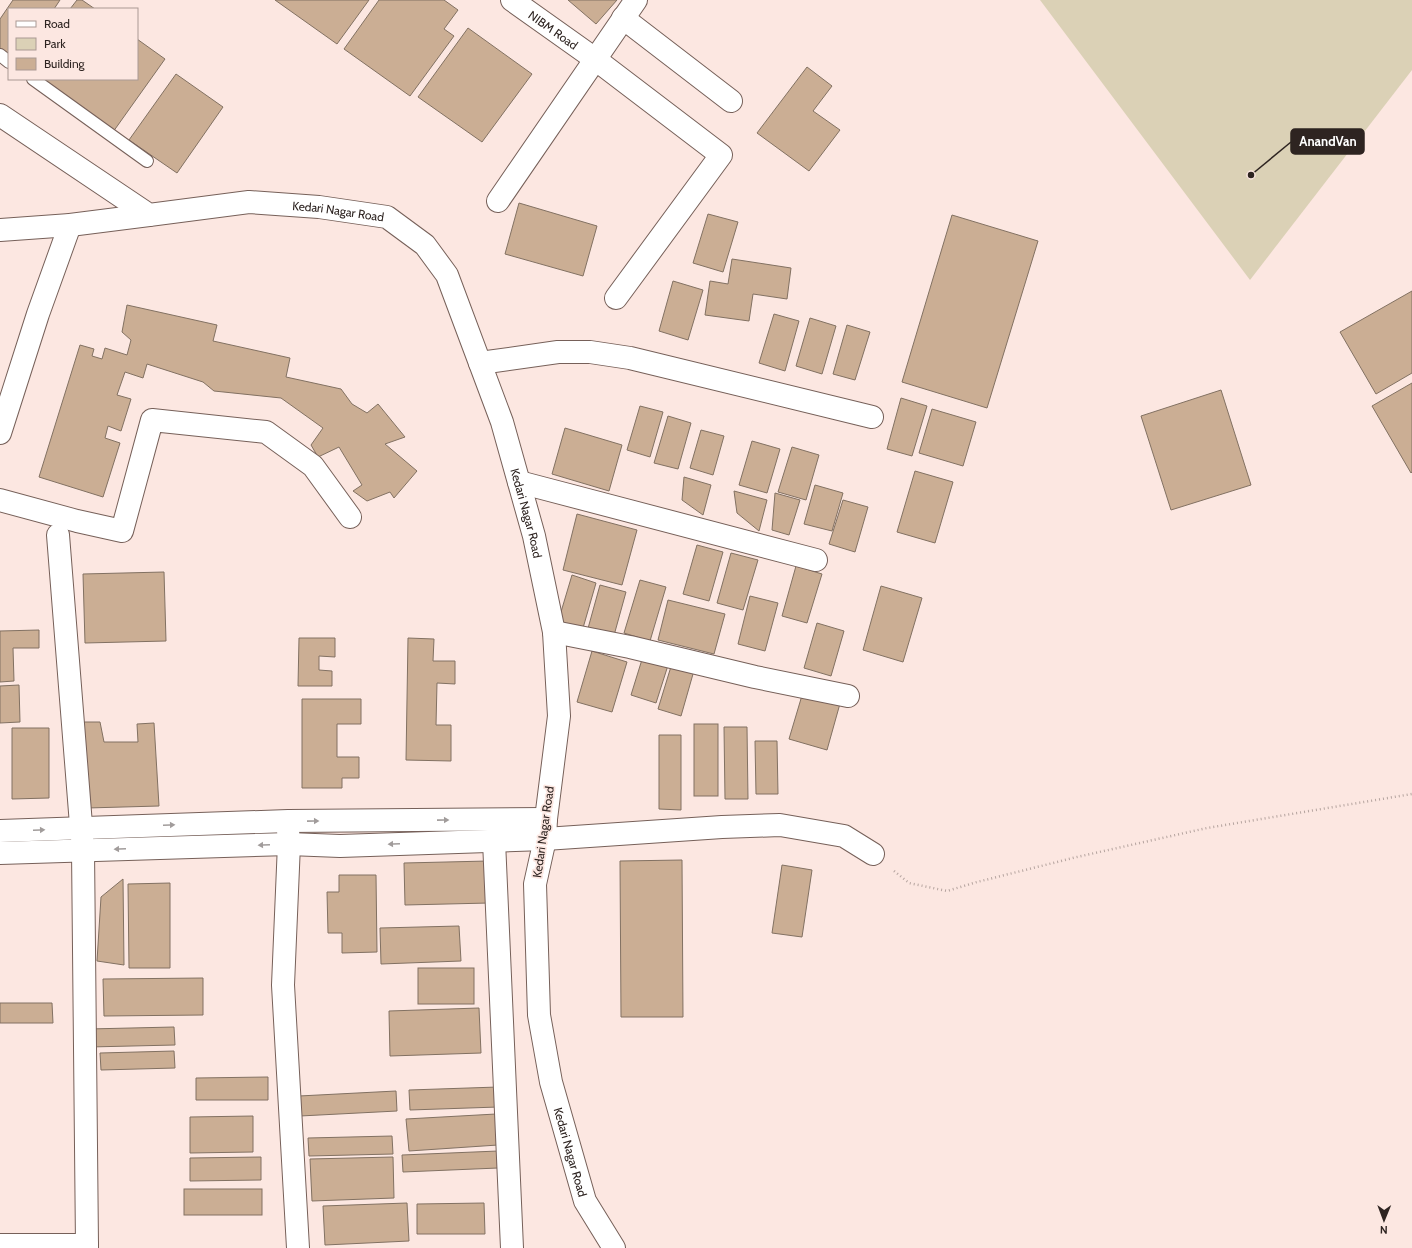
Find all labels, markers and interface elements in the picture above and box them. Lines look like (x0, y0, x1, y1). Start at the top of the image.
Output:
street label: NIBM Road (526, 7, 581, 52)
legend (8, 8, 138, 80)
text: Road (44, 16, 70, 31)
text: Park (44, 36, 66, 51)
text: Building (44, 56, 86, 71)
callout: AnandVan (1291, 129, 1364, 154)
text: AnandVan (1299, 133, 1357, 149)
street label: Kedari Nagar Road (292, 198, 385, 224)
street label: Kedari Nagar Road (508, 466, 546, 559)
street label: Kedari Nagar Road (529, 785, 557, 879)
one-way arrow (437, 817, 450, 823)
one-way arrow (307, 818, 320, 824)
one-way arrow (163, 822, 176, 828)
one-way arrow (33, 827, 46, 833)
one-way arrow (258, 841, 270, 848)
one-way arrow (387, 841, 400, 847)
one-way arrow (113, 846, 126, 852)
street label: Kedari Nagar Road (551, 1105, 591, 1198)
north arrow (1364, 1200, 1404, 1240)
text: N (1380, 1223, 1388, 1237)

